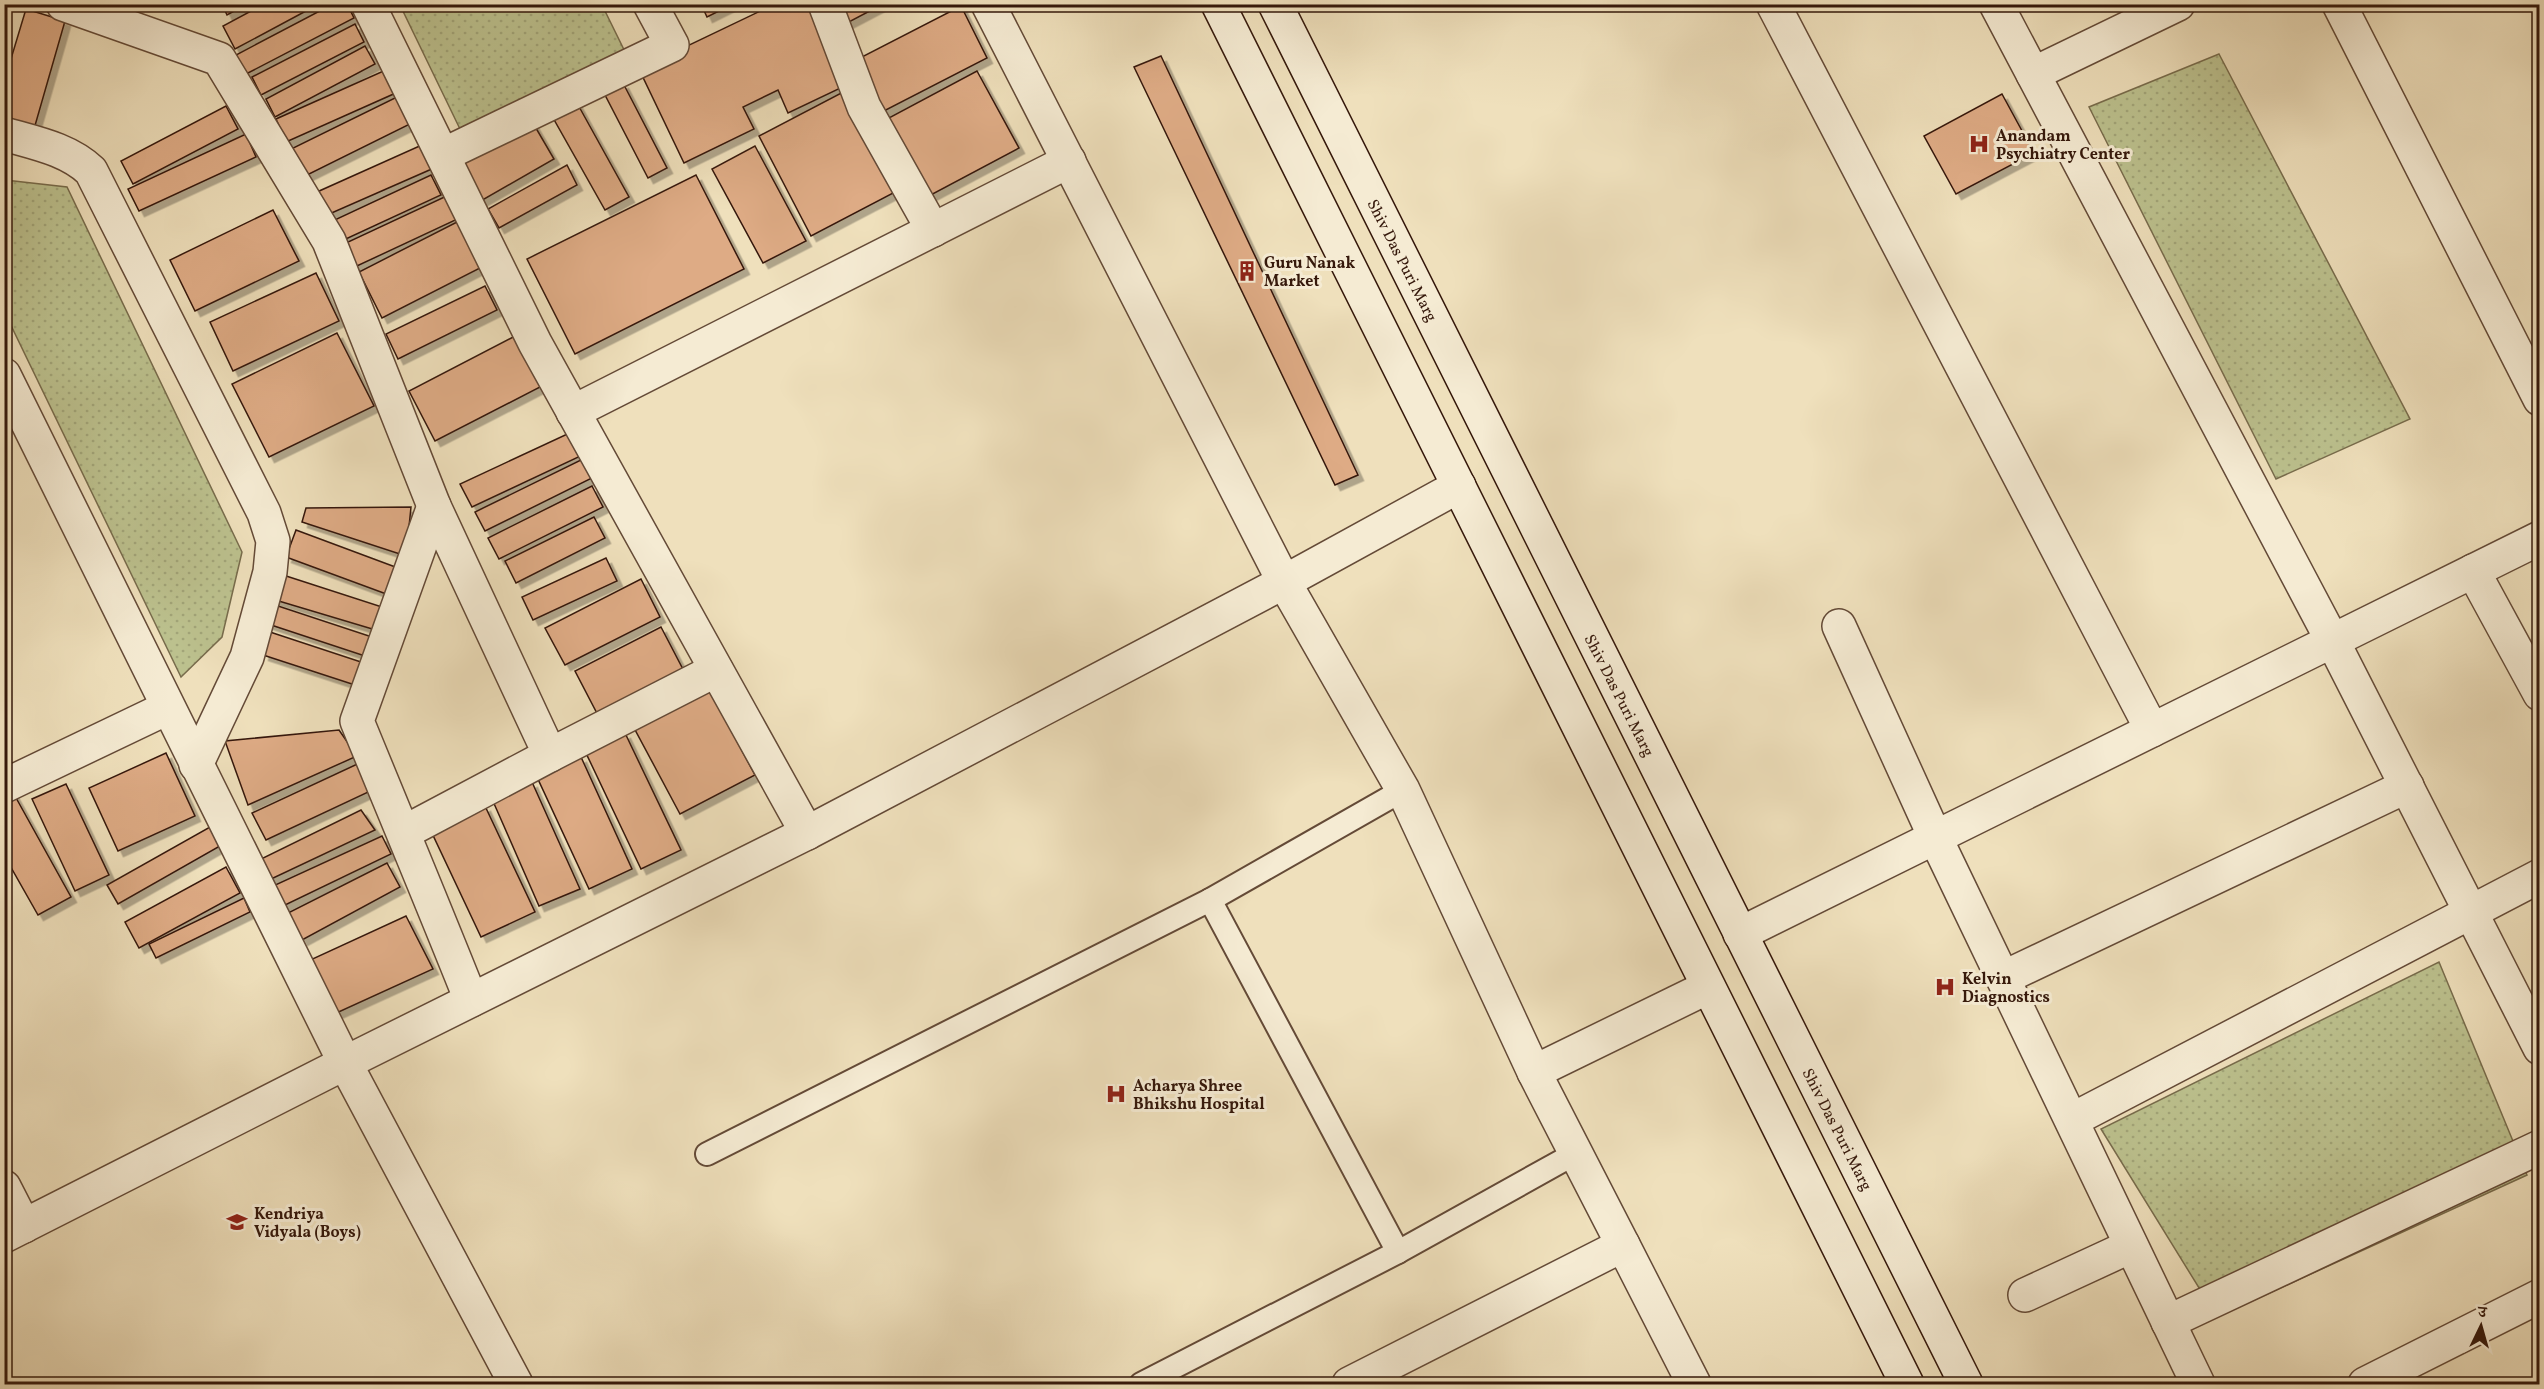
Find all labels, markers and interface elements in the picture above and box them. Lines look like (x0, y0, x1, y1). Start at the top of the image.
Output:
place label: Anandam Psychiatry Center (1996, 126, 2130, 166)
hospital icon: Anandam Psychiatry Center (1967, 132, 1991, 156)
street label: Shiv Das Puri Marg (1361, 196, 1442, 326)
place label: Guru Nanak Market (1264, 253, 1355, 293)
building icon: Guru Nanak Market (1235, 259, 1259, 283)
street label: Shiv Das Puri Marg (1578, 631, 1659, 761)
place label: Kelvin Diagnostics (1962, 969, 2050, 1009)
hospital icon: Kelvin Diagnostics (1933, 975, 1957, 999)
street label: Shiv Das Puri Marg (1796, 1065, 1877, 1195)
place label: Acharya Shree Bhikshu Hospital (1133, 1076, 1265, 1116)
hospital icon: Acharya Shree Bhikshu Hospital (1104, 1082, 1128, 1106)
place label: Kendriya Vidyala (Boys) (254, 1204, 361, 1244)
school or university icon: Kendriya Vidyala (Boys) (225, 1210, 249, 1234)
north arrow (2451, 1296, 2511, 1356)
text: उ (2476, 1302, 2489, 1325)

